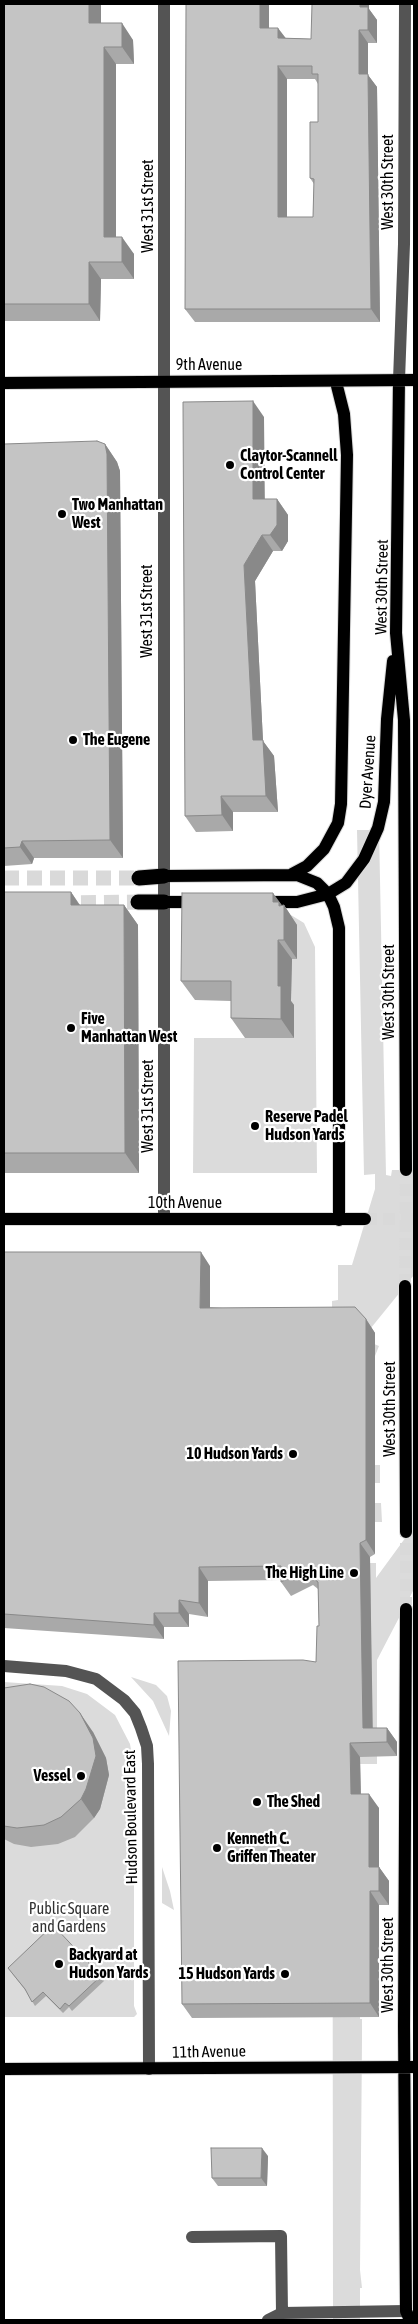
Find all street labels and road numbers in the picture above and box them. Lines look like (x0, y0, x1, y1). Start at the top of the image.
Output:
street label: West 30th Street (378, 134, 398, 230)
street label: West 31st Street (138, 159, 158, 253)
street label: 9th Avenue (176, 355, 242, 375)
street label: West 30th Street (372, 539, 392, 635)
street label: West 31st Street (137, 564, 157, 658)
street label: Dyer Avenue (356, 734, 380, 810)
street label: West 30th Street (379, 944, 399, 1040)
street label: West 31st Street (138, 1059, 158, 1153)
street label: 10th Avenue (148, 1193, 222, 1213)
street label: West 30th Street (380, 1361, 400, 1457)
street label: Hudson Boulevard East (120, 1750, 142, 1884)
street label: West 30th Street (378, 1917, 398, 2013)
street label: 11th Avenue (172, 2042, 246, 2062)

